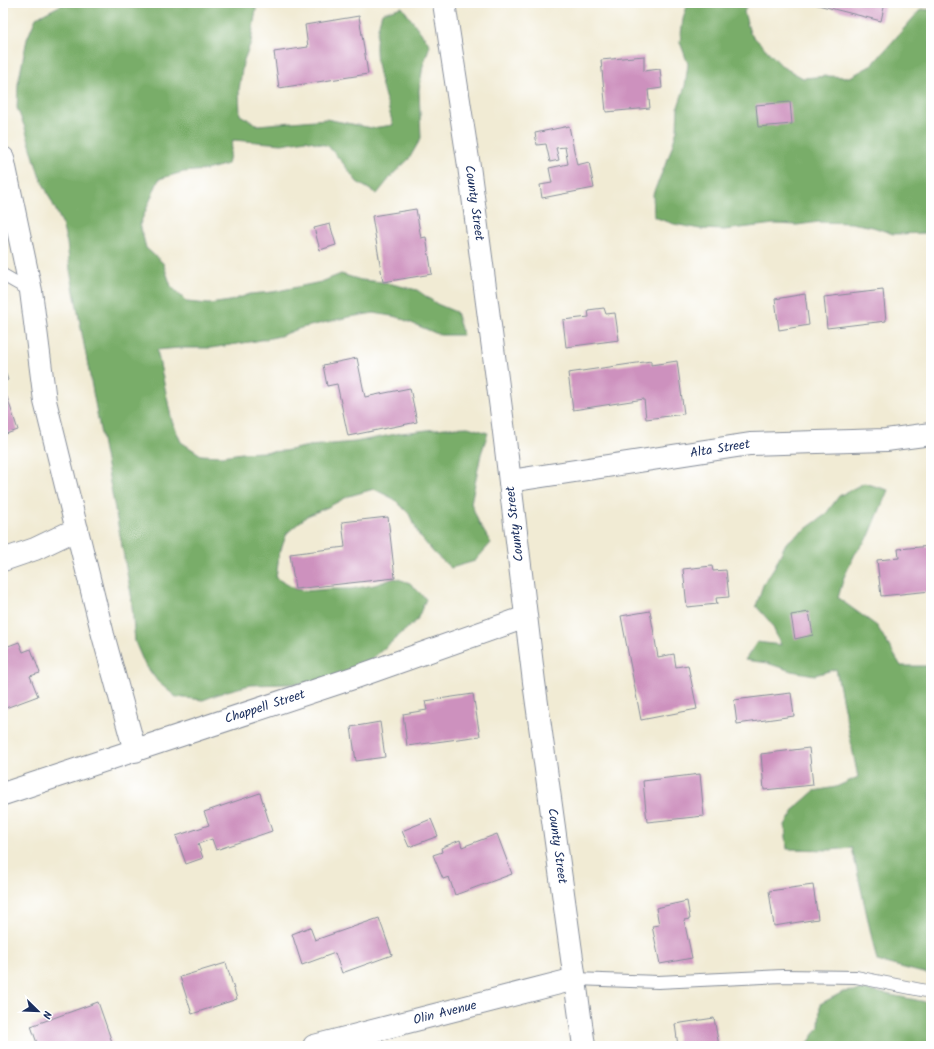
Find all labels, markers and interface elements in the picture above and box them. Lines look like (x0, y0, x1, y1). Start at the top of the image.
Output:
street label: County Street (458, 164, 490, 243)
street label: Alta Street (689, 434, 752, 464)
street label: County Street (500, 484, 530, 563)
street label: Chappell Street (222, 684, 309, 730)
street label: County Street (541, 807, 573, 886)
north arrow (18, 991, 58, 1031)
street label: Olin Avenue (411, 995, 479, 1031)
text: N (37, 1008, 56, 1021)

